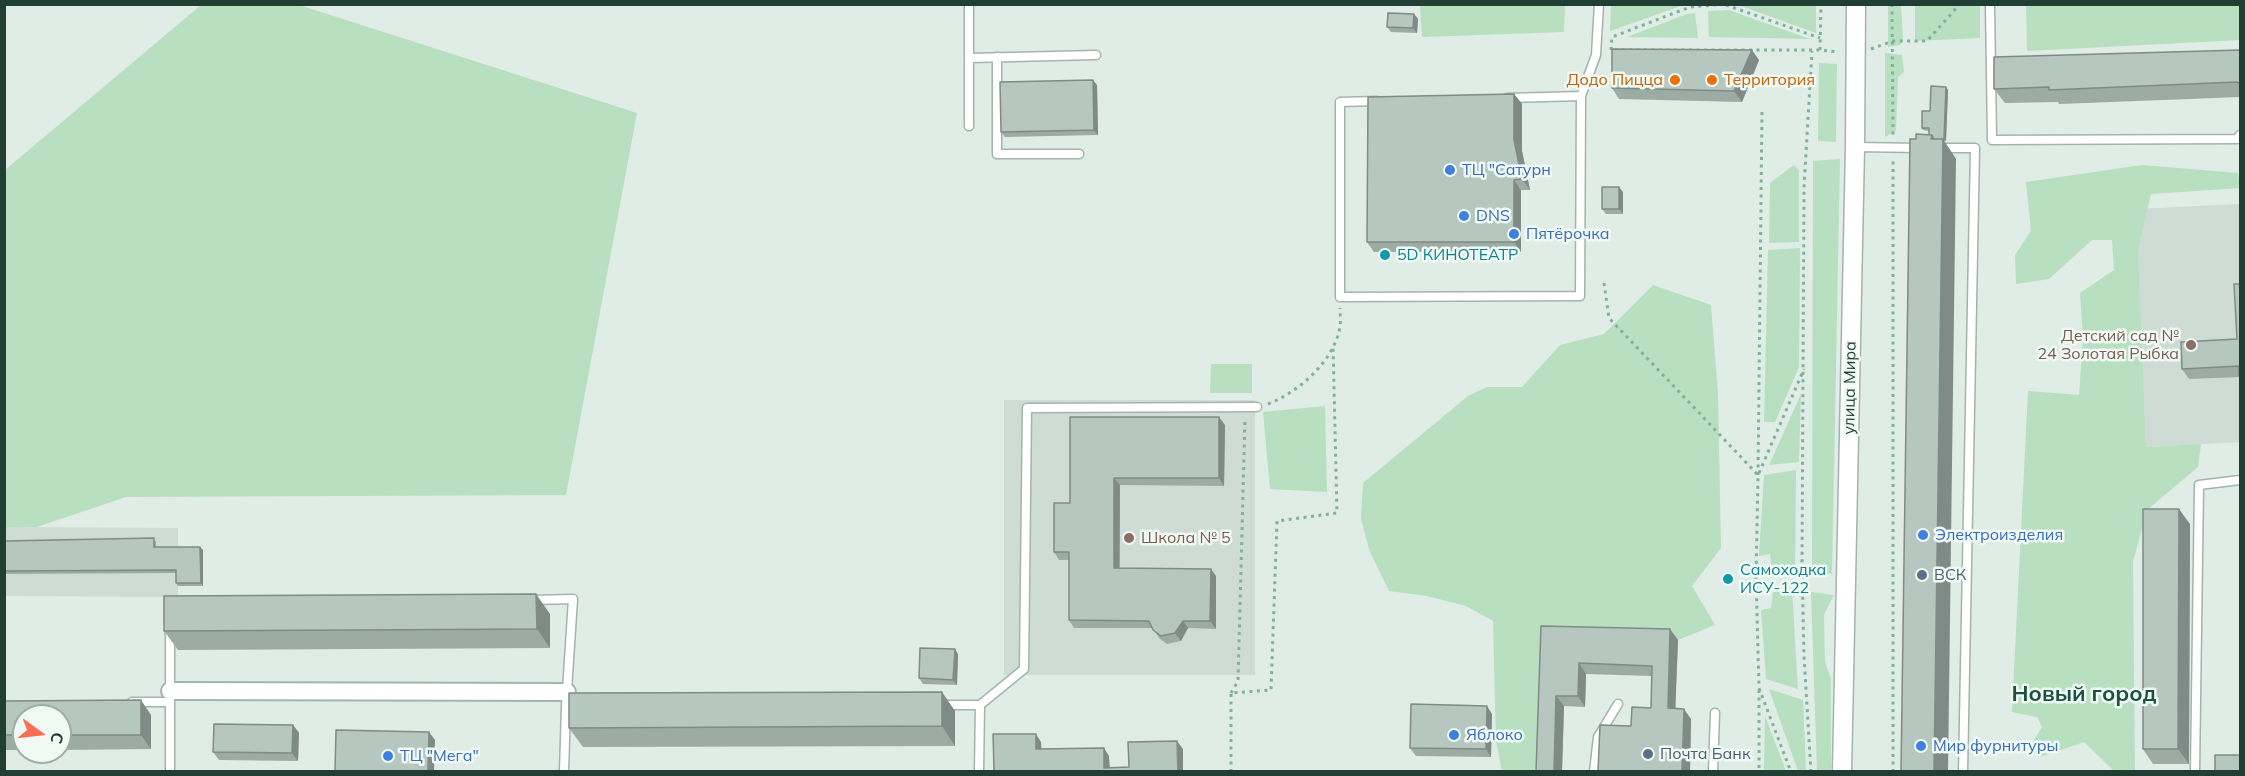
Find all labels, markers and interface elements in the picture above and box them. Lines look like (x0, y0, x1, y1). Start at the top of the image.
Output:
place label: Додо Пицца (1567, 70, 1663, 90)
place label: Территория (1724, 70, 1815, 90)
marker: Додо Пицца (1668, 73, 1682, 87)
marker: Территория (1705, 73, 1719, 87)
place label: ТЦ "Сатурн (1462, 160, 1551, 180)
marker: ТЦ "Сатурн (1443, 163, 1457, 177)
place label: DNS (1476, 206, 1510, 226)
marker: DNS (1457, 209, 1471, 223)
place label: Пятёрочка (1526, 224, 1610, 244)
marker: Пятёрочка (1507, 227, 1521, 241)
place label: 5D КИНОТЕАТР (1397, 245, 1518, 265)
marker: 5D КИНОТЕАТР (1378, 248, 1392, 262)
place label: Детский сад № 24 Золотая Рыбка (2038, 326, 2179, 364)
marker: Детский сад № 24 Золотая Рыбка (2184, 338, 2198, 352)
street label: улица Мира (1840, 341, 1860, 435)
place label: Электроизделия (1935, 525, 2063, 545)
place label: Школа № 5 (1141, 528, 1231, 548)
marker: Электроизделия (1916, 528, 1930, 542)
marker: Школа № 5 (1122, 531, 1136, 545)
place label: Самоходка ИСУ-122 (1740, 560, 1826, 598)
place label: ВСК (1934, 565, 1966, 585)
marker: ВСК (1915, 568, 1929, 582)
marker: Самоходка ИСУ-122 (1721, 572, 1735, 586)
district label: Новый город (2012, 681, 2156, 707)
north arrow (12, 704, 72, 764)
place label: Яблоко (1466, 725, 1523, 745)
marker: Яблоко (1447, 728, 1461, 742)
text: С (46, 730, 69, 746)
place label: Мир фурнитуры (1933, 736, 2058, 756)
marker: Мир фурнитуры (1914, 739, 1928, 753)
place label: Почта Банк (1660, 744, 1751, 764)
place label: ТЦ "Мега" (400, 746, 479, 766)
marker: Почта Банк (1641, 747, 1655, 761)
marker: ТЦ "Мега" (381, 749, 395, 763)

